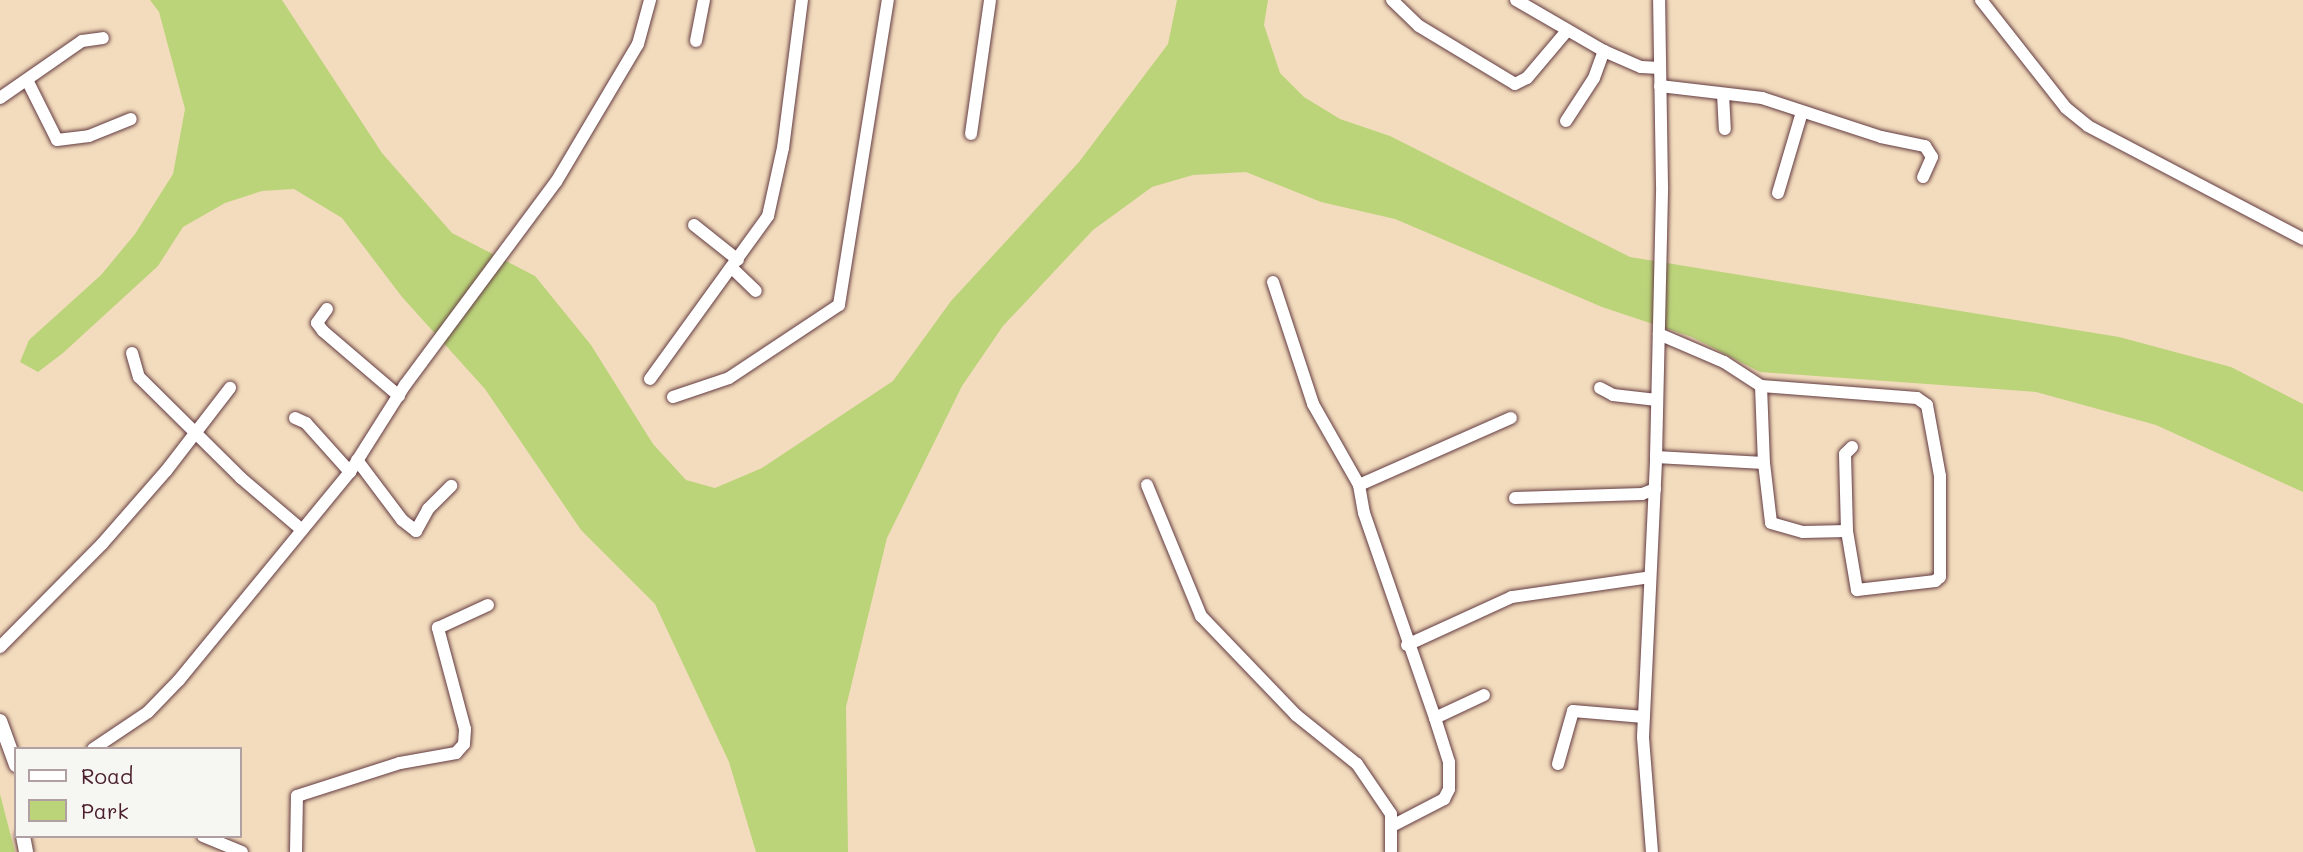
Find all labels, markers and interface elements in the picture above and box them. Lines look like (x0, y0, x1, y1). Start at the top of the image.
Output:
legend (14, 747, 242, 838)
text: Road (81, 762, 133, 789)
text: Park (81, 797, 129, 824)

